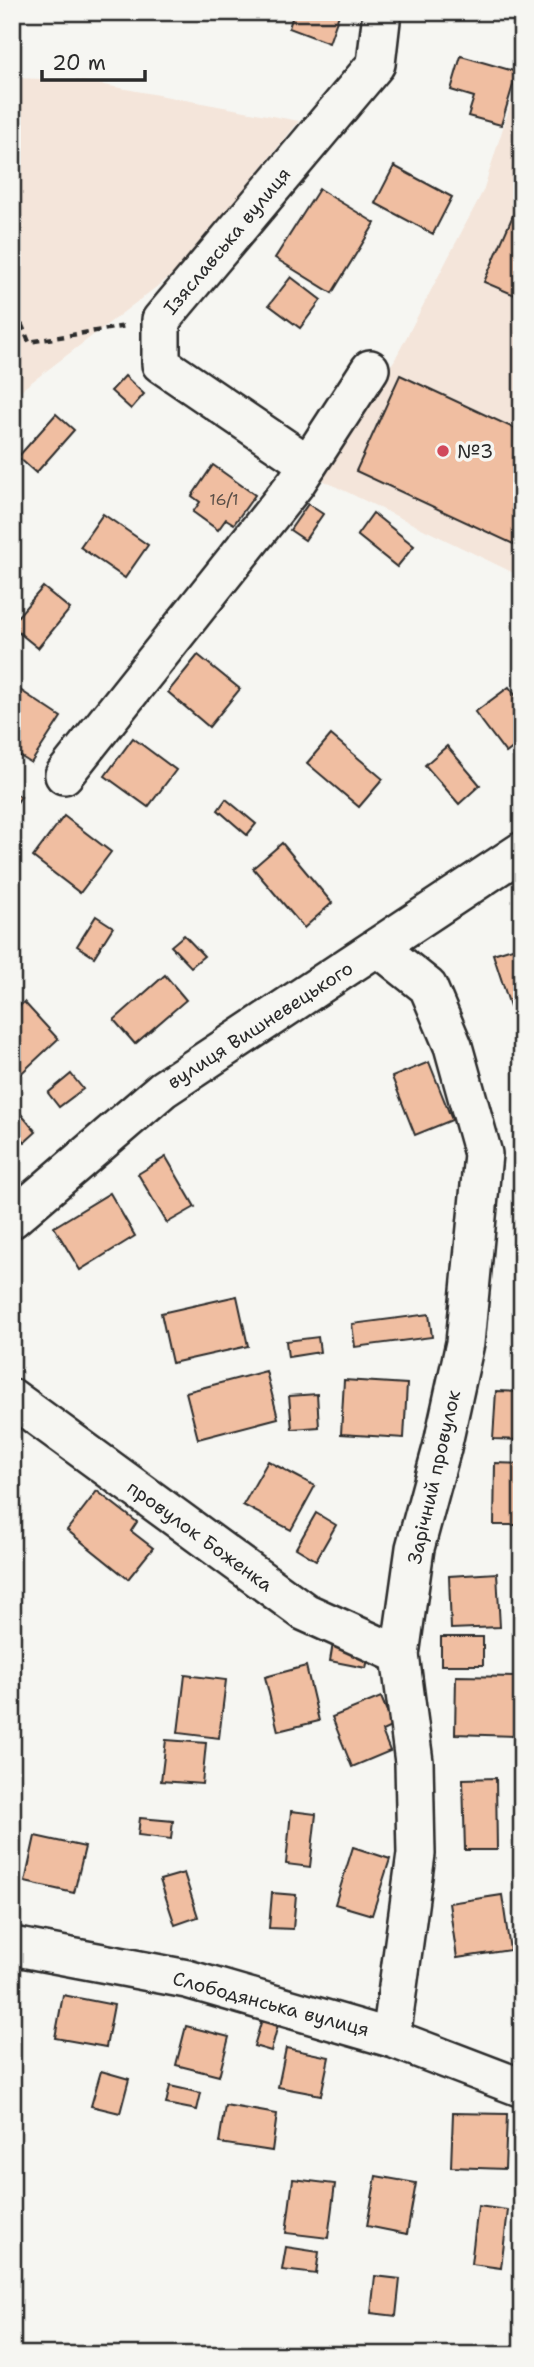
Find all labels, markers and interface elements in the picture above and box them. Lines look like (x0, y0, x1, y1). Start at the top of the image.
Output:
scale bar (42, 38, 145, 82)
text: 20 m (52, 49, 106, 77)
street label: Ізяславська вулиця (158, 162, 296, 320)
place label: №3 (457, 439, 493, 464)
marker: №3 (435, 443, 451, 459)
house number: 16/1 (209, 489, 239, 510)
street label: вулиця Вишневецького (162, 956, 358, 1094)
street label: Зарічний провулок (402, 1388, 466, 1566)
street label: провулок Боженка (122, 1475, 278, 1597)
street label: Слободянська вулиця (170, 1966, 372, 2042)

